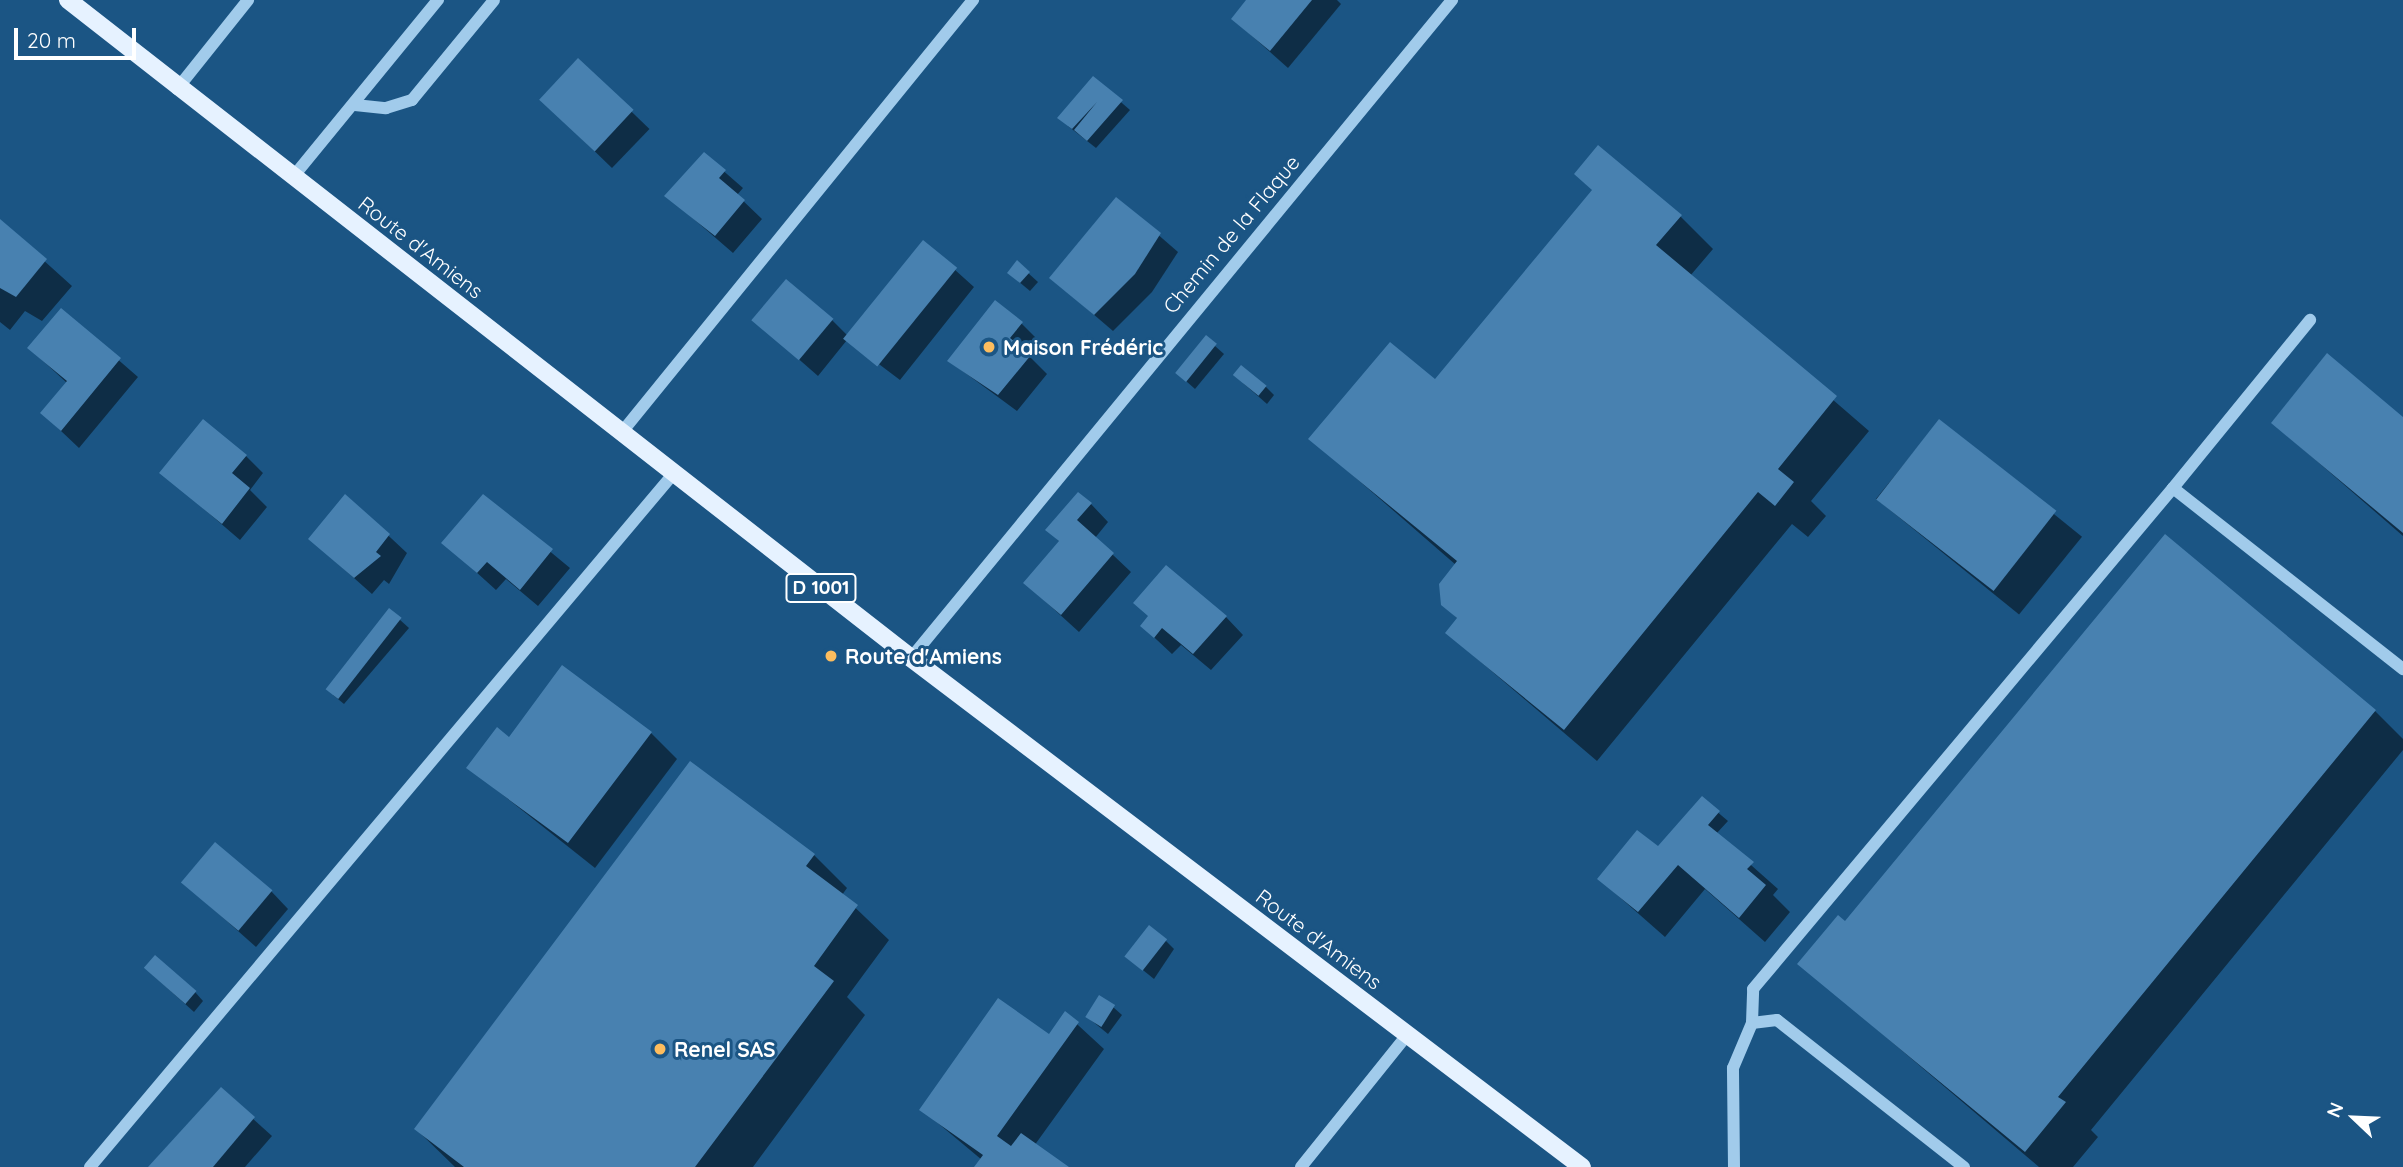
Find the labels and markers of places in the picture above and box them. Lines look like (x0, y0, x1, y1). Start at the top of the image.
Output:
place label: Maison Frédéric (1003, 334, 1163, 360)
marker: Maison Frédéric (981, 339, 997, 355)
place label: Route d'Amiens (845, 643, 1002, 669)
marker: Route d'Amiens (823, 648, 839, 664)
place label: Renel SAS (674, 1036, 776, 1062)
marker: Renel SAS (652, 1041, 668, 1057)

